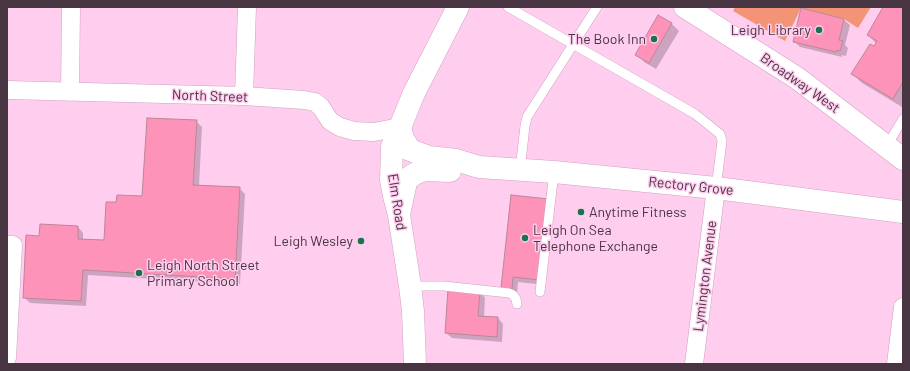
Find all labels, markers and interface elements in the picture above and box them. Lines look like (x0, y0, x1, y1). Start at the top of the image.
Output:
place label: Leigh Library (731, 22, 811, 38)
marker: Leigh Library (814, 25, 824, 35)
place label: The Book Inn (568, 31, 646, 47)
marker: The Book Inn (649, 34, 659, 44)
street label: Broadway West (757, 49, 843, 117)
street label: North Street (172, 86, 248, 106)
street label: Elm Road (384, 173, 410, 231)
street label: Rectory Grove (648, 173, 734, 199)
place label: Anytime Fitness (589, 204, 686, 220)
marker: Anytime Fitness (576, 207, 586, 217)
street label: Lymington Avenue (690, 220, 720, 332)
place label: Leigh On Sea Telephone Exchange (533, 222, 658, 254)
place label: Leigh Wesley (274, 233, 353, 249)
marker: Leigh On Sea Telephone Exchange (520, 233, 530, 243)
marker: Leigh Wesley (356, 236, 366, 246)
place label: Leigh North Street Primary School (147, 257, 260, 290)
marker: Leigh North Street Primary School (134, 268, 144, 278)

